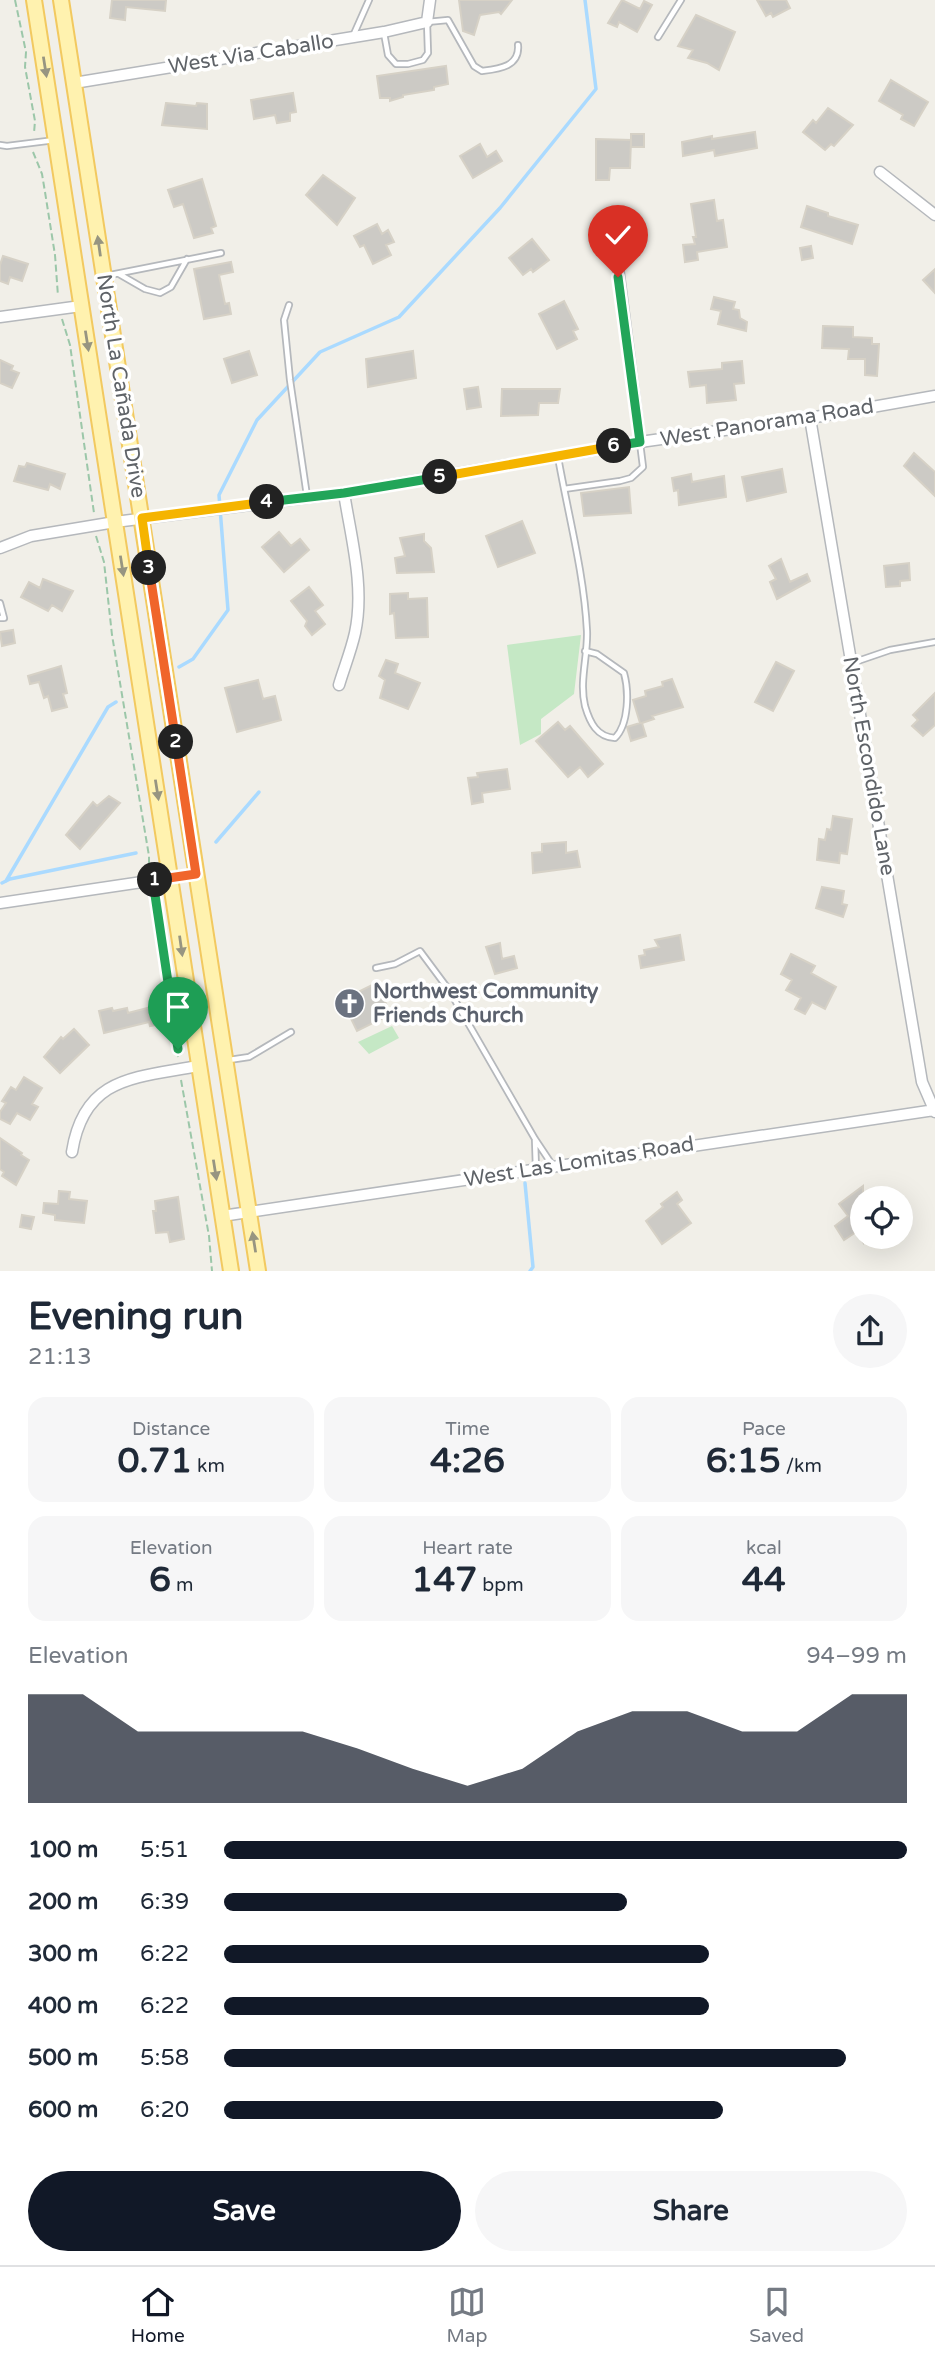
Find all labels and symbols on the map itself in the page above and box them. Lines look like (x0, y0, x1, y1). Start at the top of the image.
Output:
street label: West Via Caballo (166, 29, 336, 79)
one-way arrow (40, 57, 51, 79)
pin (588, 205, 648, 277)
one-way arrow (94, 235, 105, 257)
street label: North La Cañada Drive (91, 272, 151, 500)
one-way arrow (82, 330, 93, 352)
street label: West Panorama Road (659, 394, 875, 452)
pin: 6 (596, 428, 632, 464)
pin: 5 (422, 460, 458, 494)
pin: 4 (250, 484, 284, 520)
pin: 3 (132, 550, 166, 586)
one-way arrow (117, 555, 128, 577)
street label: North Escondido Lane (837, 654, 901, 878)
pin: 2 (158, 724, 194, 760)
one-way arrow (152, 779, 163, 801)
pin: 1 (138, 862, 172, 898)
one-way arrow (175, 935, 186, 957)
pin (148, 977, 208, 1049)
place label: Northwest Community Friends Church (373, 979, 599, 1028)
church icon: Northwest Community Friends Church (333, 986, 367, 1020)
street label: West Las Lomitas Road (462, 1131, 696, 1193)
one-way arrow (210, 1160, 221, 1182)
one-way arrow (248, 1230, 259, 1252)

